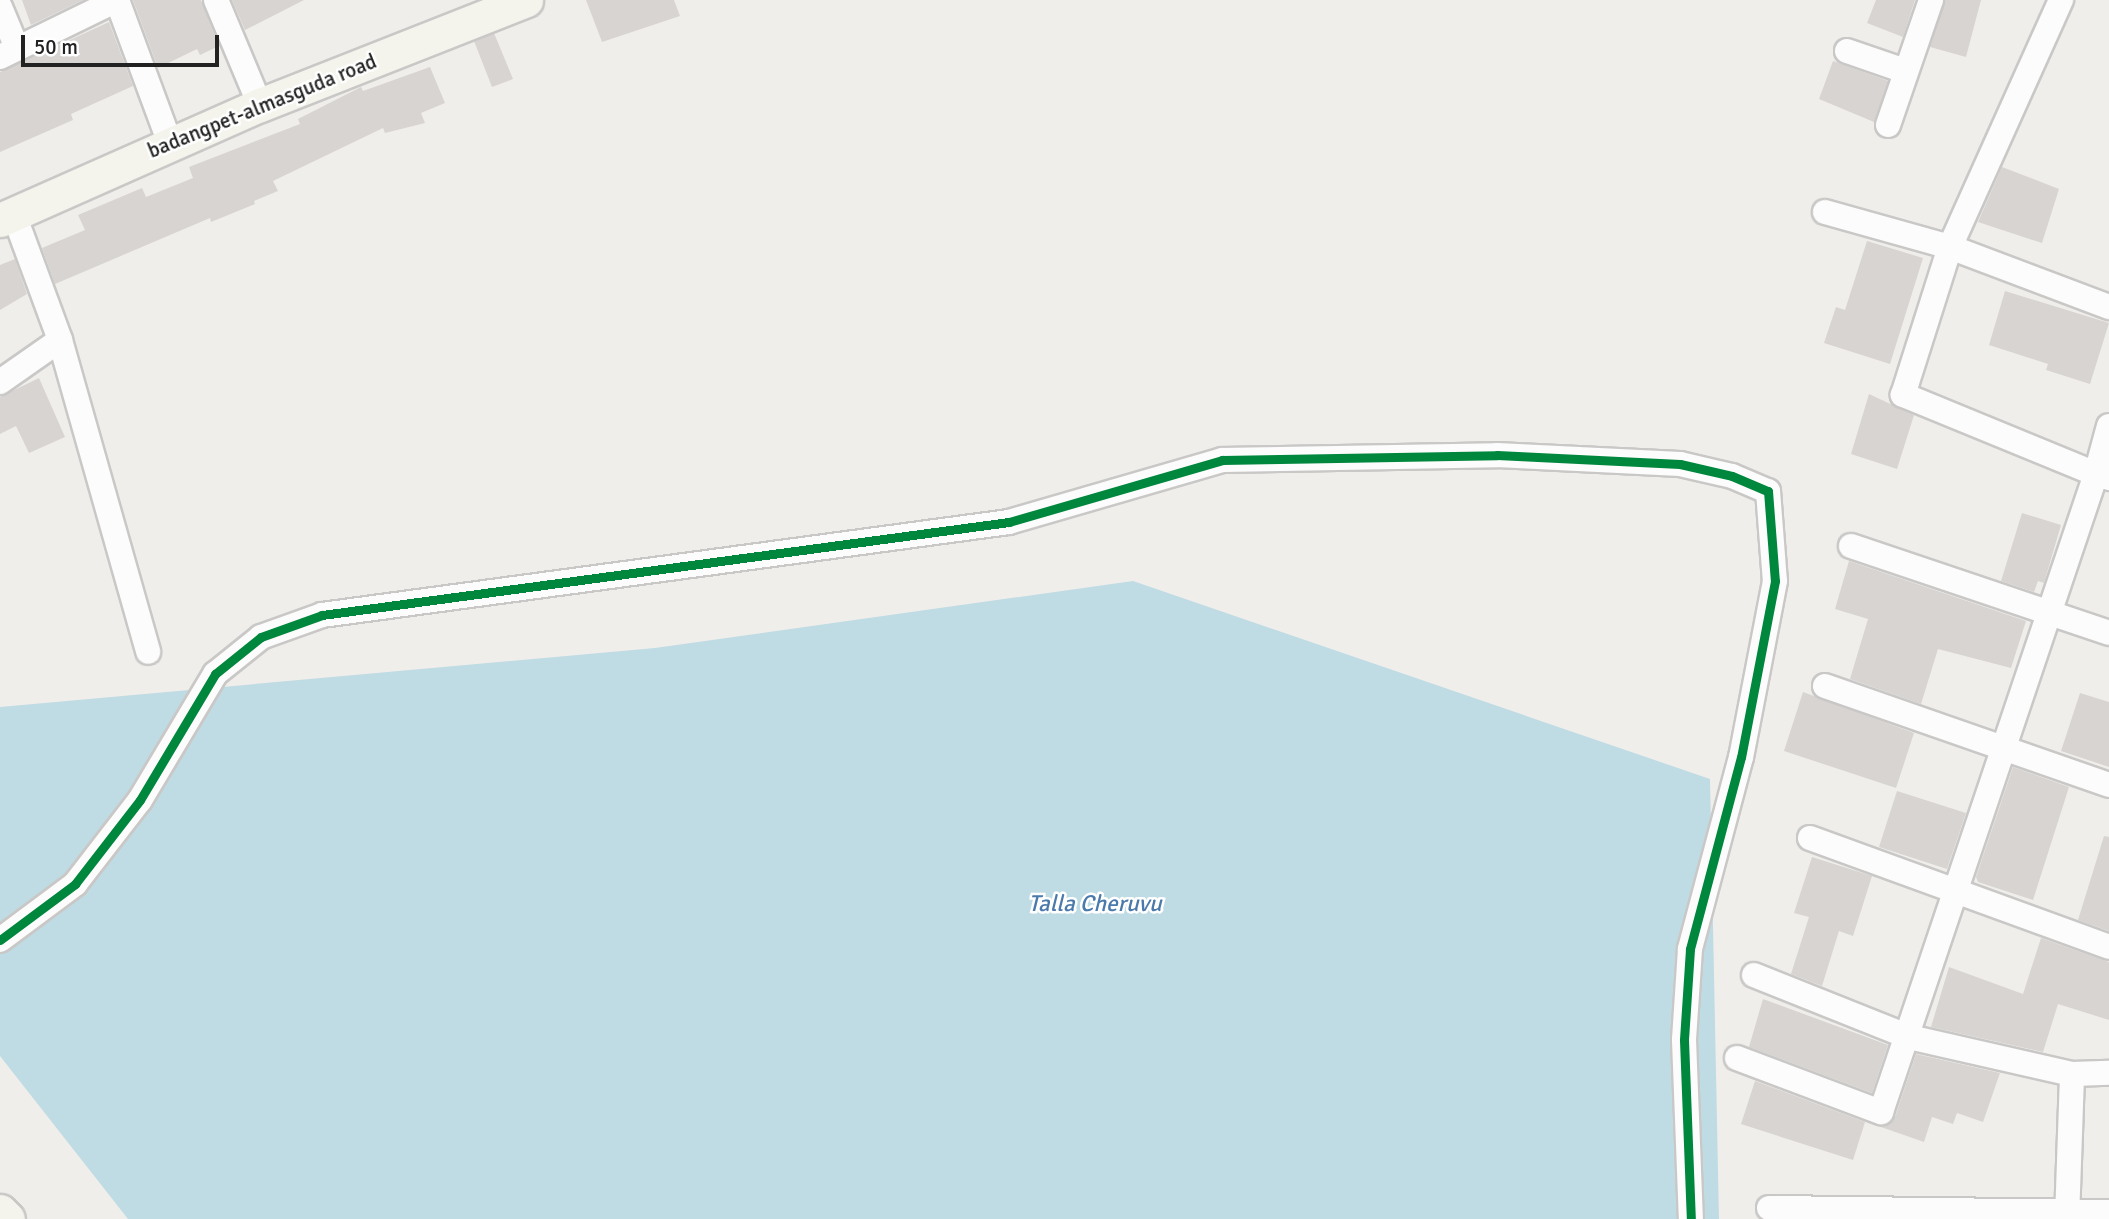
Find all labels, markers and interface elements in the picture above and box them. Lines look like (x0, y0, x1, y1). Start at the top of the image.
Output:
scale bar (24, 21, 222, 65)
text: 50 m (34, 34, 78, 60)
street label: badangpet-almasguda road (144, 49, 380, 163)
water label: Talla Cheruvu (1028, 890, 1162, 918)

